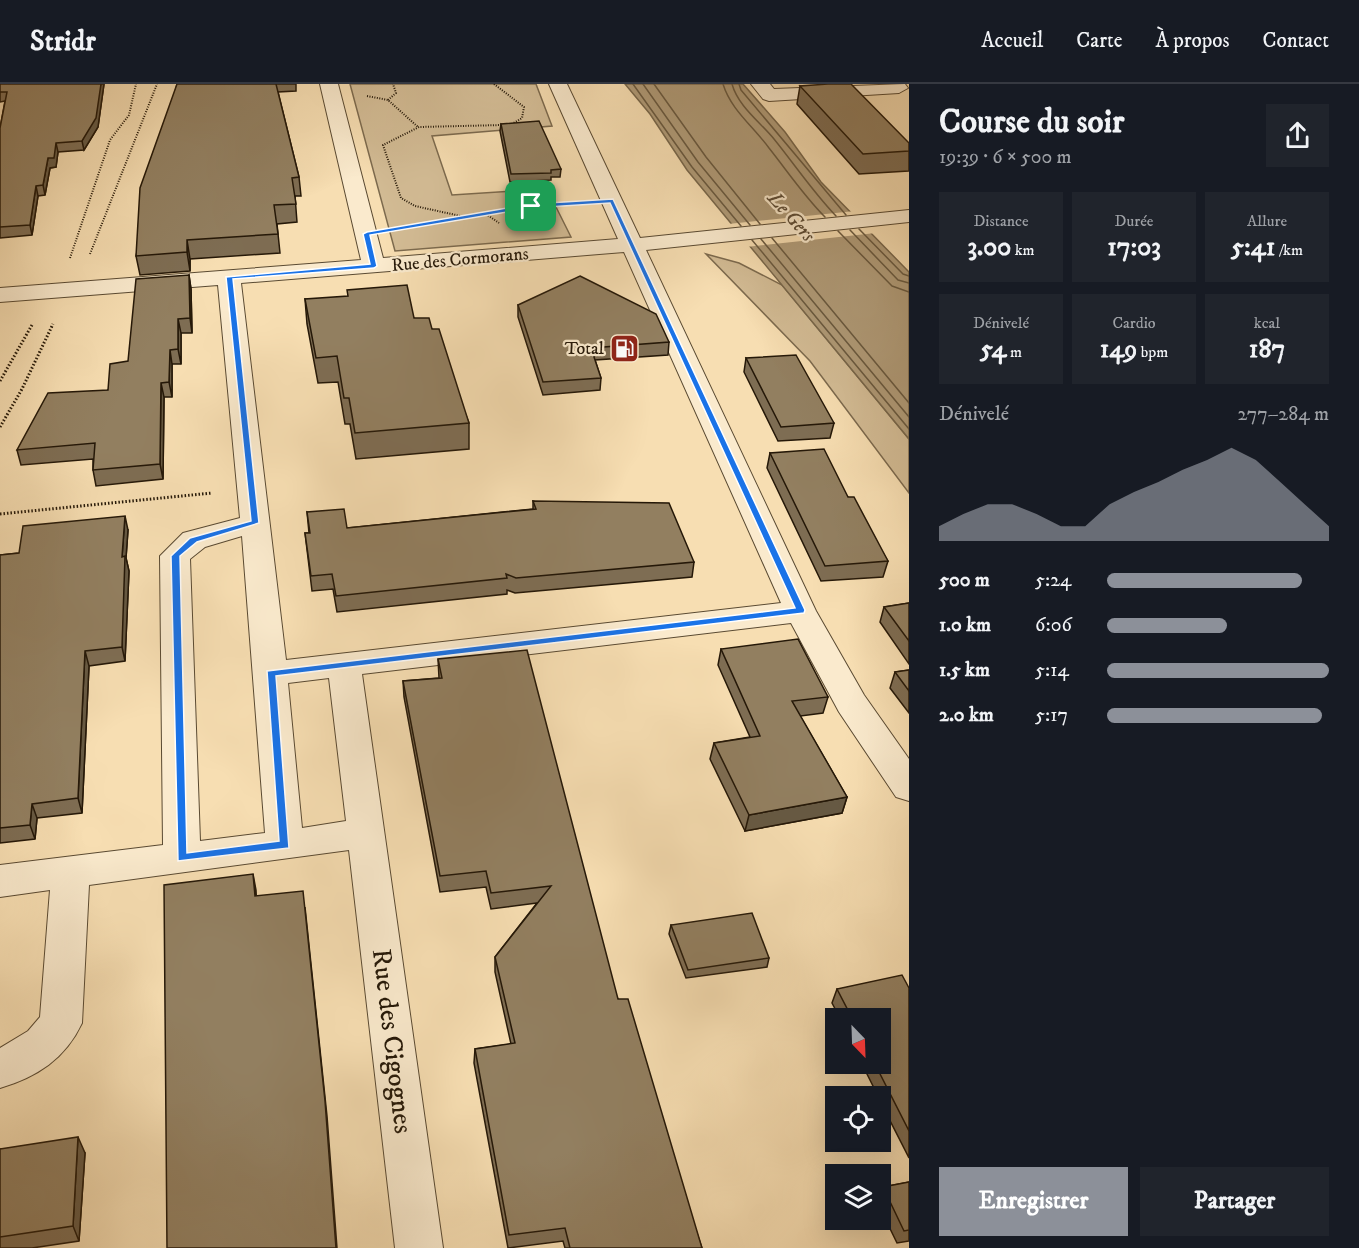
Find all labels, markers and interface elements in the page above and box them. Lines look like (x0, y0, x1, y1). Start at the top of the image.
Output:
text: Stridr (30, 24, 96, 59)
text: Accueil (981, 28, 1043, 54)
text: Carte (1076, 28, 1122, 54)
text: À propos (1155, 28, 1230, 54)
text: Contact (1263, 28, 1329, 54)
text: Course du soir (939, 102, 1124, 143)
button: share (1266, 104, 1329, 167)
text: 19:39 · 6 × 500 m (939, 145, 1072, 170)
pin (505, 180, 556, 231)
water label: Le Gers (761, 186, 821, 248)
icon: arrive (514, 189, 547, 222)
text: Distance (973, 211, 1029, 231)
text: Durée (1115, 211, 1153, 231)
text: Allure (1247, 211, 1287, 231)
text: 3.00 (967, 231, 1011, 264)
text: 17:03 (1107, 231, 1161, 264)
text: 5:41 (1231, 231, 1275, 264)
text: km (1011, 240, 1035, 260)
text: /km (1275, 240, 1303, 260)
street label: Rue des Cormorans (391, 243, 530, 277)
text: Dénivelé (973, 313, 1029, 333)
text: Cardio (1112, 313, 1156, 333)
text: kcal (1254, 313, 1280, 333)
fuel station icon: Total (609, 332, 641, 364)
text: 54 (980, 333, 1007, 366)
text: 149 (1100, 333, 1137, 366)
text: 187 (1249, 333, 1285, 366)
place label: Total (565, 338, 605, 360)
text: m (1007, 342, 1022, 362)
text: bpm (1137, 342, 1168, 362)
text: Dénivelé (939, 402, 1009, 427)
text: 277–284 m (1237, 402, 1329, 427)
text: 500 m (939, 568, 990, 593)
text: 5:24 (1035, 568, 1072, 593)
text: 1.0 km (939, 613, 991, 638)
text: 6:06 (1035, 613, 1072, 638)
text: 1.5 km (939, 658, 990, 683)
text: 5:14 (1035, 658, 1069, 683)
text: 2.0 km (939, 703, 994, 728)
text: 5:17 (1035, 703, 1068, 728)
street label: Rue des Cigognes (364, 947, 420, 1135)
north arrow (825, 1008, 891, 1074)
map controls (825, 1008, 891, 1230)
button: locate (825, 1086, 891, 1152)
button: layers (825, 1164, 891, 1230)
button: Enregistrer (939, 1167, 1128, 1236)
button: Partager (1140, 1167, 1329, 1236)

